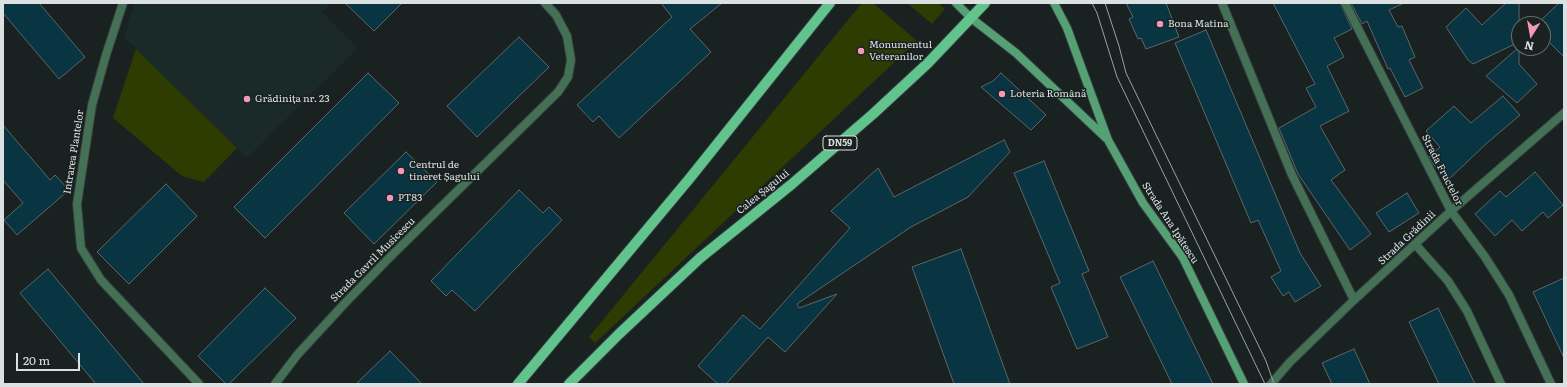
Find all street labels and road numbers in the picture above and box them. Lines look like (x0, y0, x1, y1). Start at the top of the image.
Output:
street label: Intrarea Plantelor (61, 109, 87, 195)
street label: Strada Fructelor (1419, 133, 1465, 207)
road number: DN59 (823, 136, 857, 150)
street label: Calea Șagului (734, 167, 792, 217)
street label: Strada Ana Ipătescu (1139, 180, 1201, 266)
street label: Strada Grădinii (1376, 209, 1438, 267)
street label: Strada Gavril Musicescu (328, 215, 418, 305)

